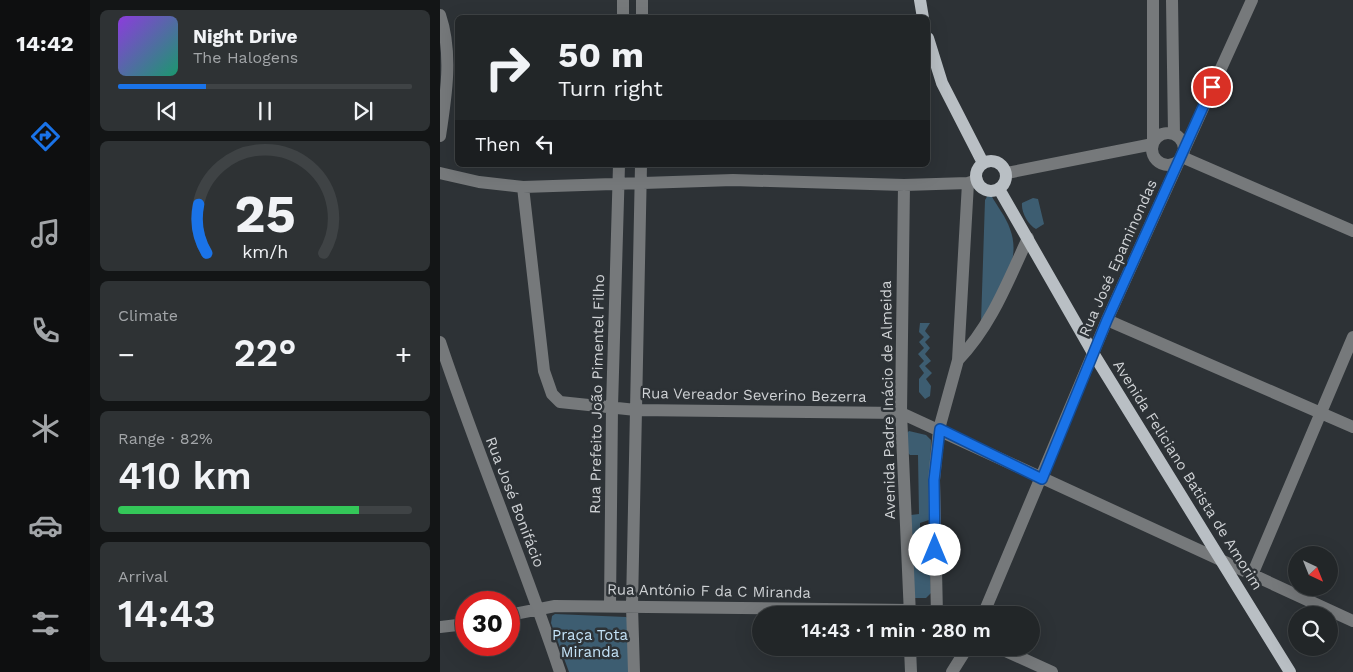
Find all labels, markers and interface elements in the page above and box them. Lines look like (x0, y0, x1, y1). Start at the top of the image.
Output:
text: Night Drive (193, 25, 298, 48)
text: 14:42 (16, 31, 74, 56)
text: 50 m (558, 34, 644, 76)
icon: right (475, 35, 540, 100)
text: The Halogens (193, 48, 298, 67)
pin (1191, 66, 1233, 108)
icon: arrive (1198, 73, 1226, 101)
text: Turn right (558, 76, 663, 101)
icon: previous (153, 97, 181, 125)
icon: pause (251, 97, 279, 125)
icon: next (349, 97, 377, 125)
icon: directions (28, 119, 63, 154)
icon: left (531, 130, 559, 158)
text: Then (475, 133, 521, 156)
street label: Rua José Epaminondas (1075, 177, 1161, 339)
text: 25 (234, 184, 296, 245)
icon: music (28, 216, 63, 251)
text: km/h (242, 241, 288, 262)
street label: Rua Prefeito João Pimentel Filho (586, 274, 608, 514)
street label: Avenida Padre Inácio de Almeida (877, 280, 899, 520)
text: Climate (118, 306, 178, 325)
icon: phone (28, 313, 63, 348)
text: 22° (233, 331, 297, 375)
text: − (118, 338, 135, 371)
text: + (395, 338, 412, 371)
street label: Avenida Feliciano Batista de Amorim (1109, 357, 1267, 593)
street label: Rua Vereador Severino Bezerra (641, 384, 867, 406)
icon: climate (28, 411, 63, 446)
text: Range · 82% (118, 429, 213, 448)
street label: Rua José Bonifácio (482, 434, 548, 570)
text: 410 km (118, 454, 252, 498)
icon: car (28, 508, 63, 543)
position arrow (908, 523, 960, 575)
north arrow (1288, 546, 1338, 596)
map controls (1288, 546, 1338, 656)
text: Arrival (118, 567, 168, 586)
street label: Rua António F da C Miranda (607, 580, 812, 602)
speed limit sign: 30 (455, 591, 520, 656)
text: 14:43 (118, 592, 216, 636)
icon: filters (28, 606, 63, 641)
button: search (1288, 606, 1338, 656)
text: 14:43 · 1 min · 280 m (801, 619, 991, 642)
park label: Praça Tota Miranda (552, 626, 628, 661)

